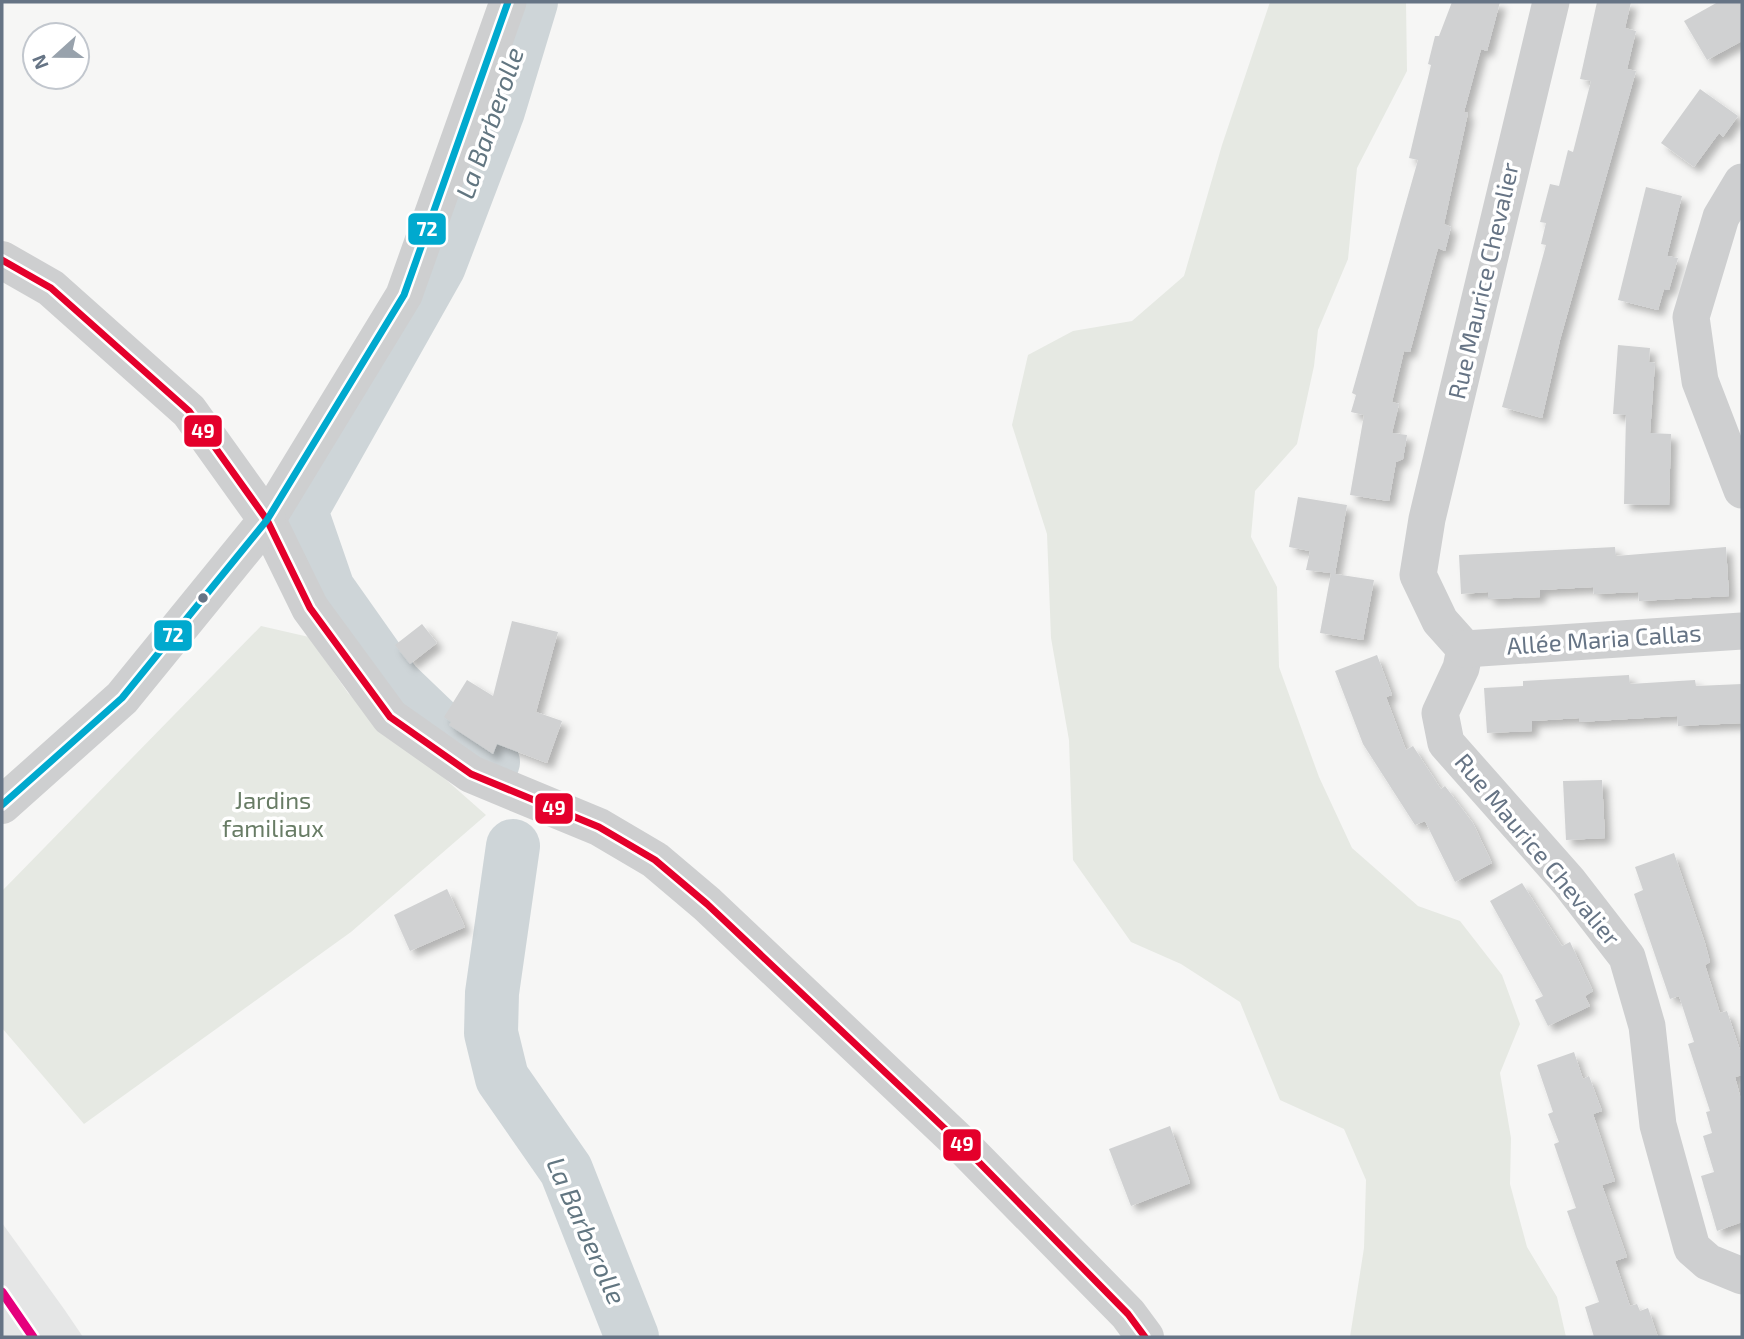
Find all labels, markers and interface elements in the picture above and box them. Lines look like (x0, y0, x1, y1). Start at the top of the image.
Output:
north arrow (21, 21, 91, 91)
water label: La Barberolle (448, 43, 529, 202)
text: N (26, 52, 53, 73)
street label: Rue Maurice Chevalier (1441, 159, 1524, 402)
line badge: 72 (407, 212, 447, 246)
text: 72 (416, 217, 438, 240)
line badge: 49 (183, 414, 223, 448)
text: 49 (191, 419, 215, 442)
unlabelled marker (196, 591, 210, 605)
street label: Allée Maria Callas (1506, 617, 1702, 660)
line badge: 72 (153, 619, 193, 652)
text: 72 (162, 623, 184, 646)
street label: Rue Maurice Chevalier (1449, 747, 1627, 951)
park label: Jardins familiaux (222, 785, 324, 842)
line badge: 49 (534, 792, 574, 825)
text: 49 (542, 796, 566, 819)
line badge: 49 (942, 1128, 982, 1162)
text: 49 (950, 1132, 974, 1155)
water label: La Barberolle (541, 1152, 634, 1309)

